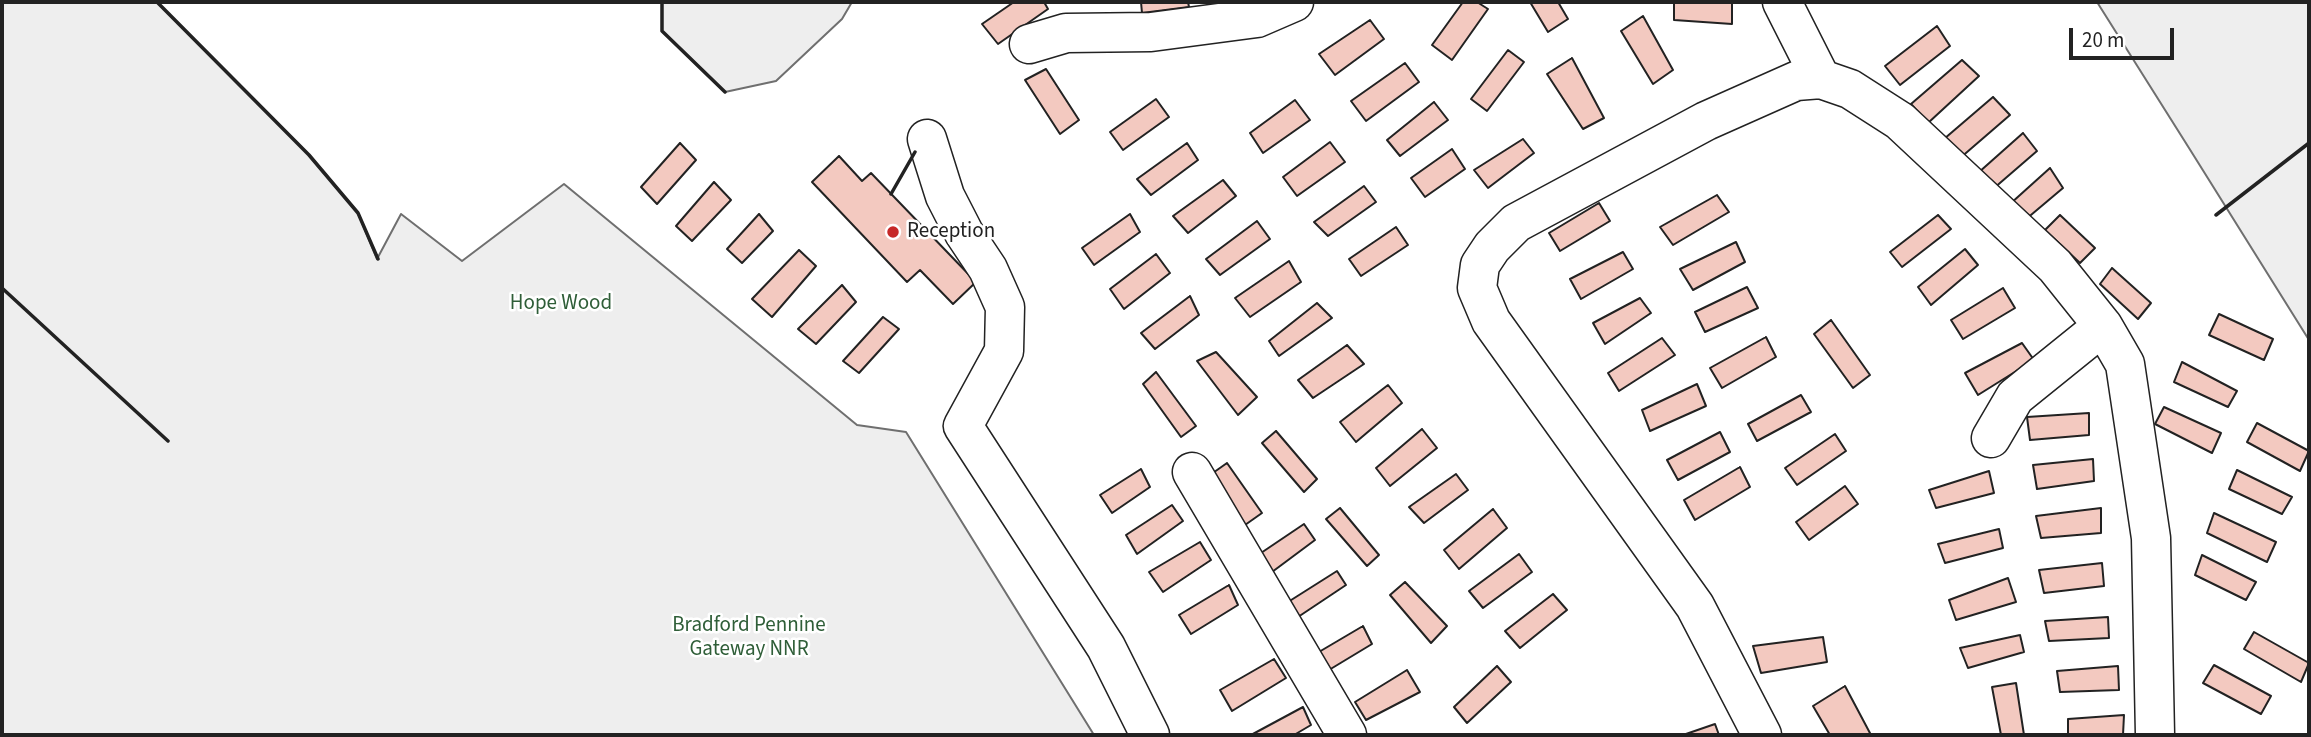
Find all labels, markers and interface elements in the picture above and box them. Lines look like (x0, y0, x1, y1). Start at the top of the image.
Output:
scale bar (2073, 14, 2178, 58)
text: 20 m (2082, 25, 2124, 55)
place label: Reception (907, 219, 995, 245)
marker: Reception (885, 224, 901, 240)
park label: Hope Wood (510, 291, 612, 317)
park label: Bradford Pennine Gateway NNR (672, 613, 826, 663)

